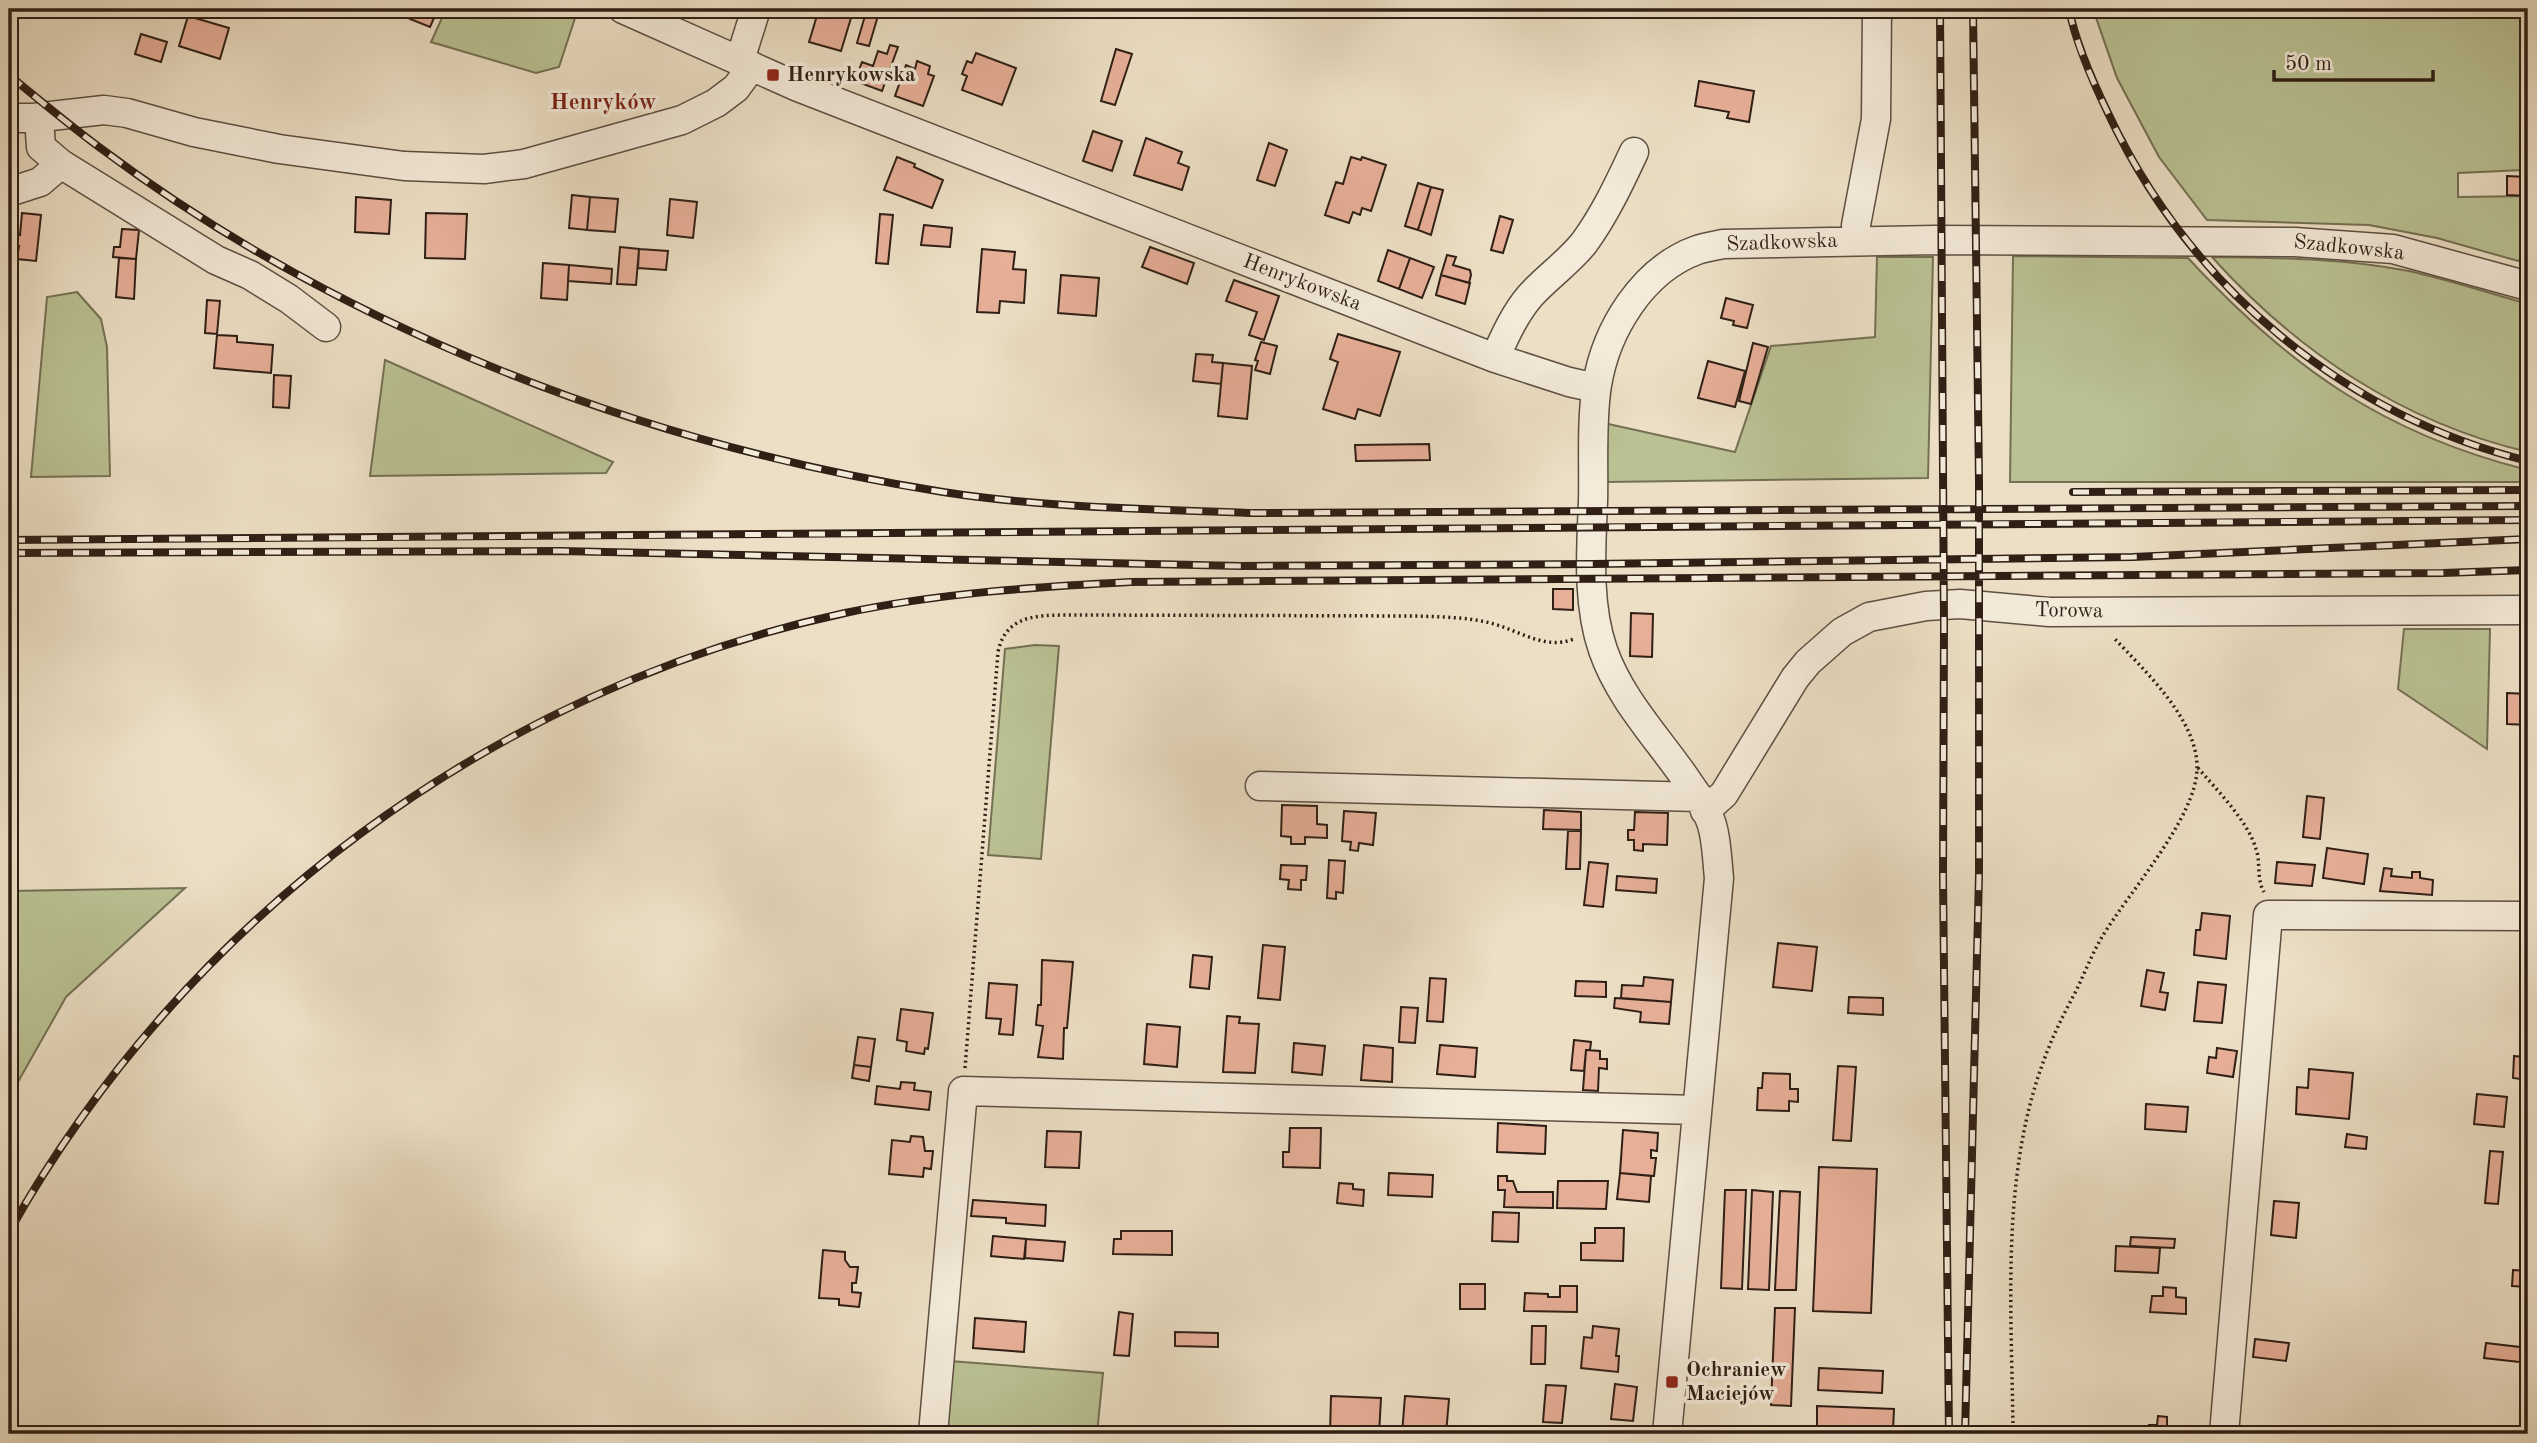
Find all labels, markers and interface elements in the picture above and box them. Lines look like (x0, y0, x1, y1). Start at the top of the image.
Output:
scale bar (2274, 38, 2434, 82)
text: 50 m (2285, 54, 2332, 75)
place label: Henrykowska (787, 65, 916, 86)
marker: Henrykowska (765, 67, 781, 83)
district label: Henryków (550, 91, 656, 114)
street label: Szadkowska (1726, 231, 1838, 255)
street label: Szadkowska (2293, 232, 2405, 264)
street label: Henrykowska (1240, 251, 1364, 315)
street label: Torowa (2034, 600, 2104, 622)
place label: Ochraniew Maciejów (1686, 1360, 1786, 1405)
marker: Ochraniew Maciejów (1664, 1374, 1680, 1390)

